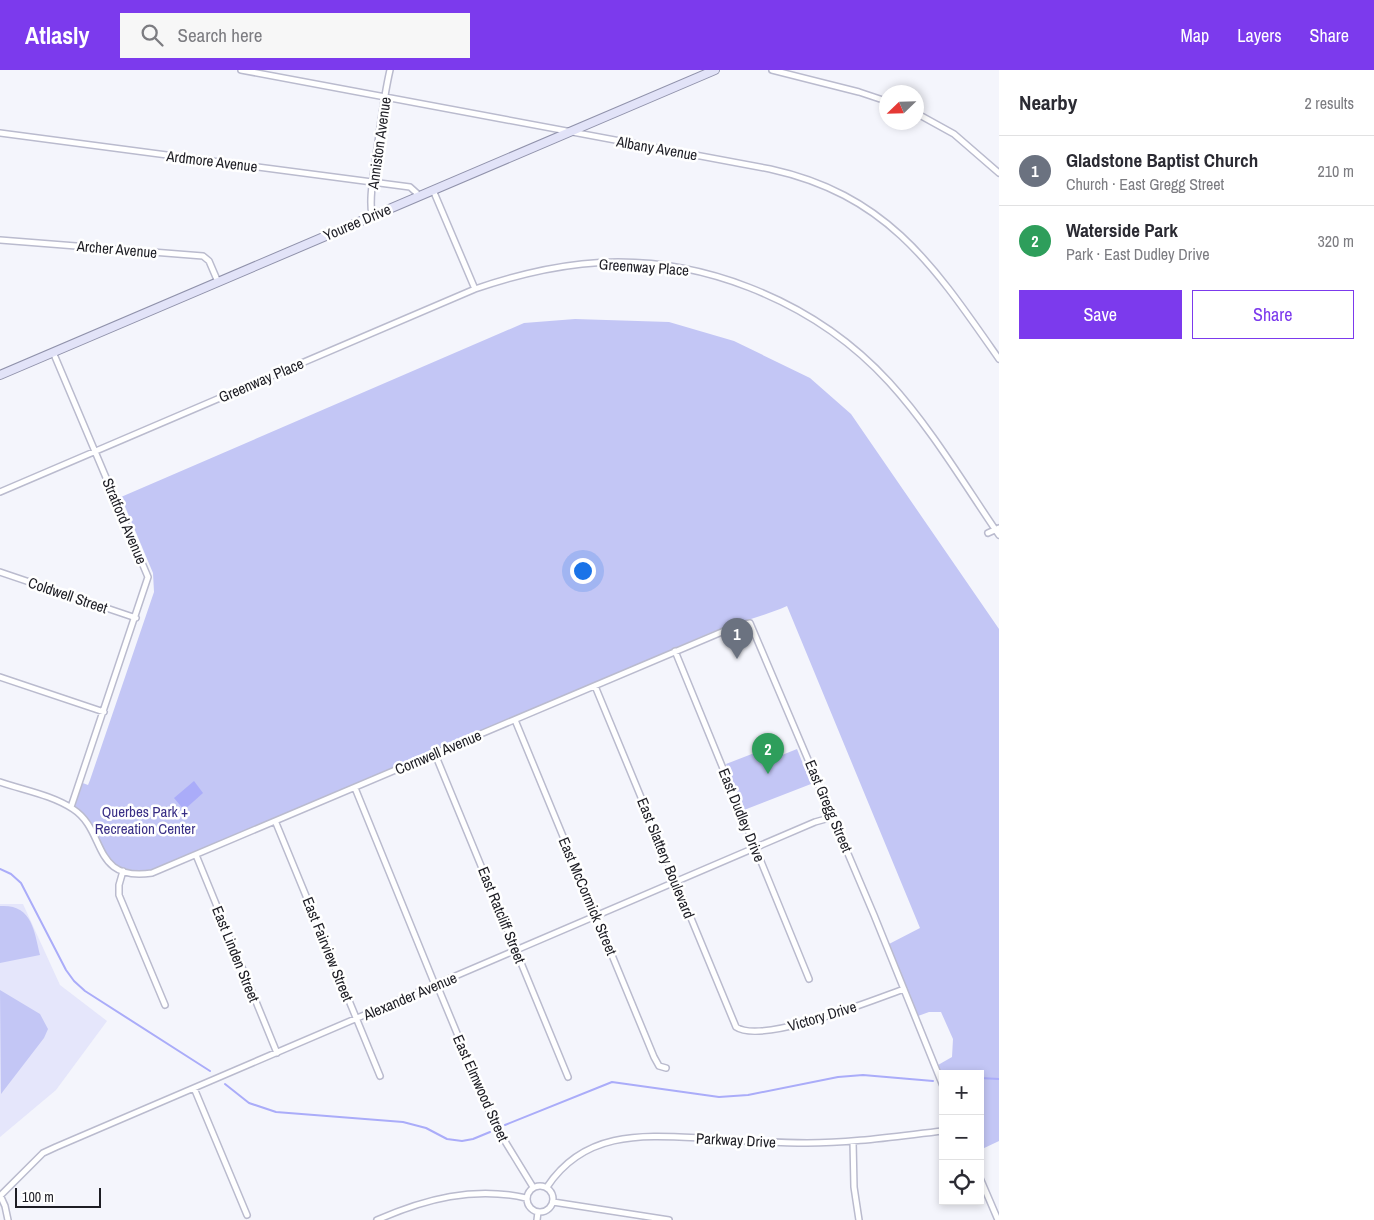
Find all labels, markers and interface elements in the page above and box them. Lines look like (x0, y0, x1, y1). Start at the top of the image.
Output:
search box (120, 13, 470, 58)
text: Atlasly (25, 19, 90, 51)
icon: search (138, 21, 166, 49)
text: Search here (178, 22, 262, 48)
text: Map (1181, 23, 1209, 48)
text: Layers (1237, 23, 1282, 48)
text: Share (1310, 23, 1349, 48)
north arrow (879, 85, 924, 130)
text: Nearby (1019, 88, 1077, 117)
text: 2 results (1304, 92, 1354, 114)
street label: Anniston Avenue (362, 95, 396, 191)
street label: Albany Avenue (614, 130, 699, 165)
street label: Ardmore Avenue (164, 145, 259, 177)
text: Gladstone Baptist Church (1066, 147, 1258, 173)
text: 1 (1031, 160, 1039, 182)
text: 210 m (1318, 160, 1354, 182)
text: Church · East Gregg Street (1066, 173, 1224, 195)
street label: Youree Drive (320, 198, 394, 246)
text: Waterside Park (1066, 217, 1178, 243)
text: 2 (1031, 230, 1039, 252)
text: 320 m (1318, 230, 1354, 252)
street label: Archer Avenue (75, 235, 158, 263)
text: Park · East Dudley Drive (1066, 243, 1210, 265)
street label: Greenway Place (598, 253, 690, 281)
button: Save (1019, 290, 1182, 339)
button: Share (1192, 290, 1354, 339)
street label: Greenway Place (215, 353, 307, 407)
street label: Stratford Avenue (97, 475, 153, 567)
your location (570, 558, 596, 584)
street label: Coldwell Street (25, 572, 111, 619)
pin: 1 (721, 618, 753, 659)
street label: Cornwell Avenue (392, 724, 485, 780)
pin: 2 (752, 733, 784, 774)
street label: East Gregg Street (800, 757, 858, 856)
street label: East Dudley Drive (714, 765, 770, 865)
street label: East Slattery Boulevard (632, 794, 700, 922)
park label: Querbes Park + Recreation Center (95, 801, 195, 839)
street label: East McCormick Street (554, 834, 623, 959)
street label: East Ratcliff Street (473, 864, 531, 967)
street label: East Fairview Street (298, 894, 359, 1005)
street label: East Linden Street (207, 903, 265, 1006)
street label: Alexander Avenue (359, 967, 460, 1026)
street label: Victory Drive (785, 996, 859, 1036)
street label: East Elmwood Street (448, 1031, 514, 1145)
map controls (939, 1070, 984, 1205)
button: + (939, 1070, 984, 1115)
button: − (939, 1115, 984, 1160)
street label: Parkway Drive (696, 1127, 777, 1153)
button: locate (939, 1160, 984, 1205)
scale bar (15, 1185, 101, 1208)
text: 100 m (22, 1188, 54, 1206)

